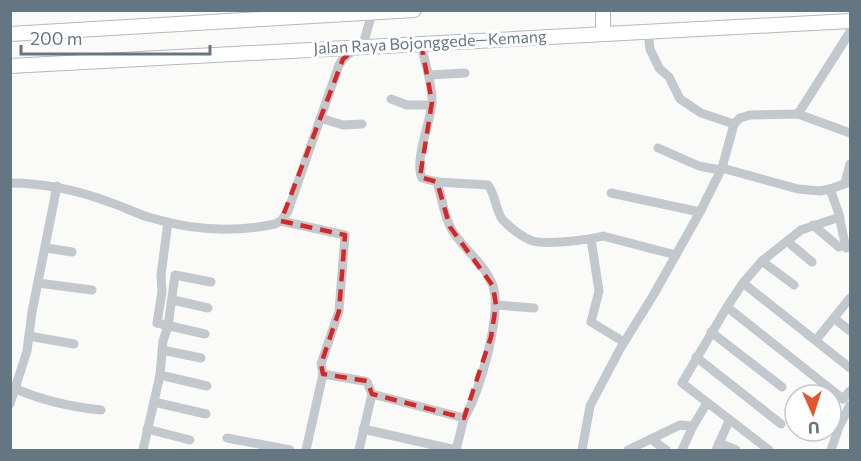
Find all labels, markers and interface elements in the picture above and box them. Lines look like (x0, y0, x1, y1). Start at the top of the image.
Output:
scale bar (21, 18, 210, 56)
street label: Jalan Raya Bojonggede—Kemang (313, 26, 547, 57)
text: 200 m (30, 27, 83, 49)
north arrow (783, 383, 843, 443)
text: U (807, 419, 820, 438)

